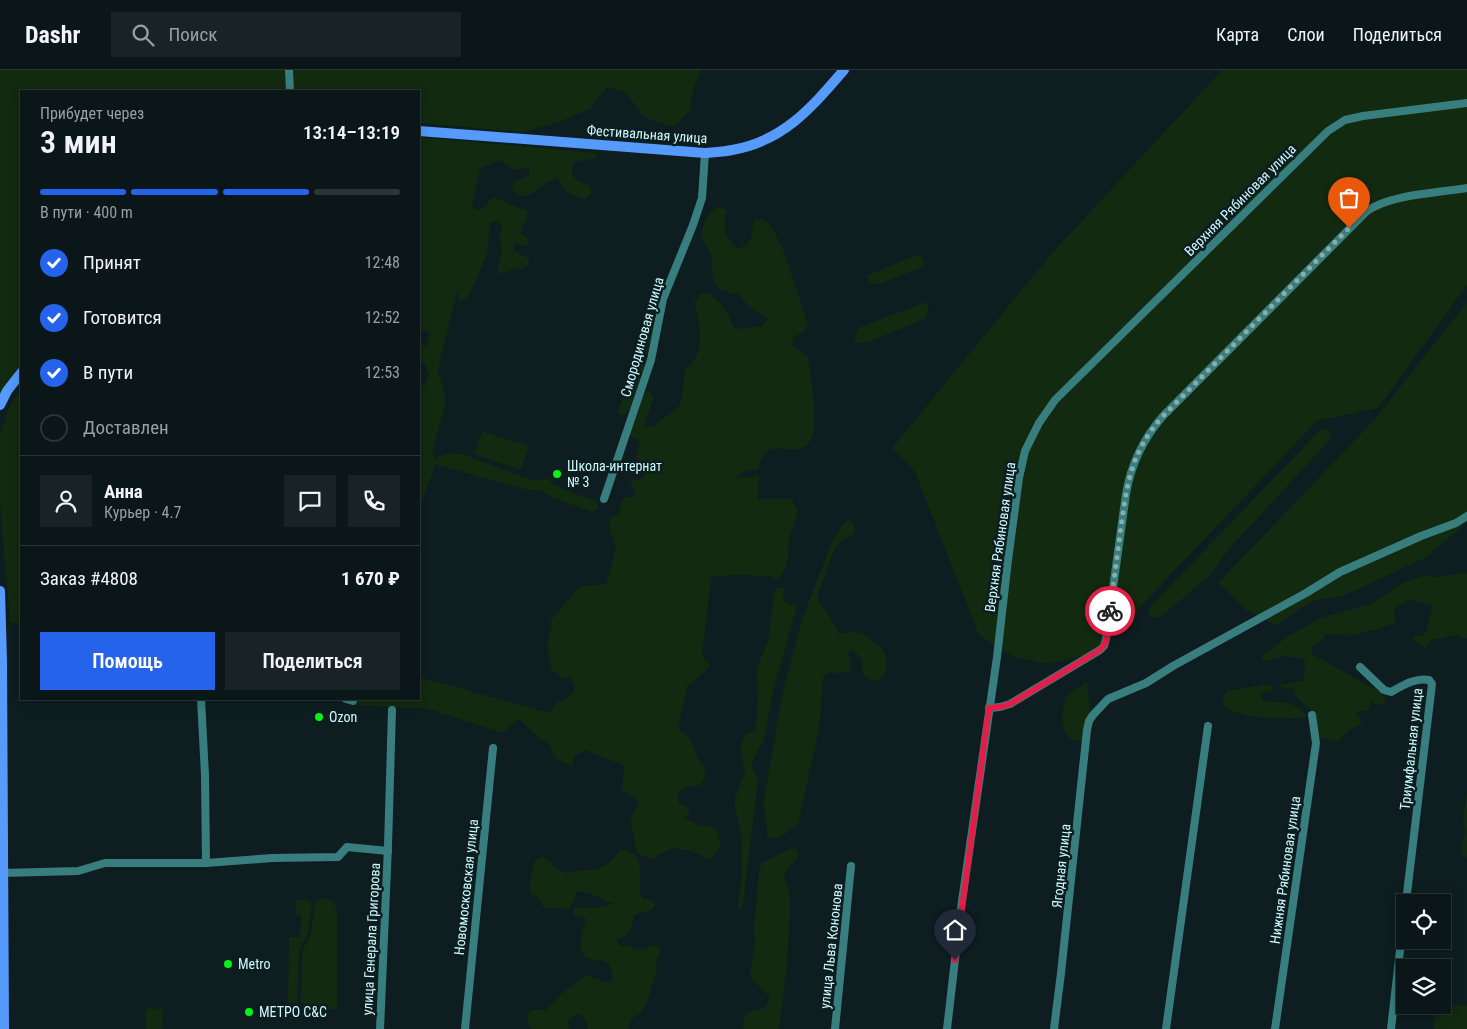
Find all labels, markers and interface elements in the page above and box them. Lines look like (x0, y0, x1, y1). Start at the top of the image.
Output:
search box (111, 12, 461, 57)
text: Dashr (25, 21, 81, 49)
icon: search (129, 21, 157, 49)
text: Поиск (169, 23, 217, 46)
text: Карта (1216, 24, 1259, 45)
text: Слои (1287, 24, 1325, 45)
text: Поделиться (1353, 24, 1442, 45)
text: Прибудет через (40, 104, 144, 123)
text: 13:14–13:19 (303, 121, 400, 144)
street label: Фестивальная улица (586, 122, 708, 146)
text: 3 мин (40, 123, 117, 161)
street label: Верхняя Рябиновая улица (1181, 141, 1299, 259)
pin (1328, 177, 1370, 228)
icon: bag (1335, 184, 1363, 212)
text: В пути · 400 m (40, 203, 133, 222)
icon: check (40, 249, 68, 277)
text: Принят (83, 251, 141, 274)
text: 12:48 (365, 253, 400, 272)
street label: Смородиновая улица (617, 275, 667, 399)
icon: check (40, 304, 68, 332)
text: Готовится (83, 306, 162, 329)
text: 12:52 (365, 308, 400, 327)
icon: check (40, 359, 68, 387)
text: В пути (83, 361, 133, 384)
text: 12:53 (365, 363, 400, 382)
text: Доставлен (83, 416, 169, 439)
place label: Школа-интернат № 3 (567, 458, 662, 490)
street label: Верхняя Рябиновая улица (982, 461, 1018, 613)
marker: Школа-интернат № 3 (551, 468, 563, 480)
button: person (40, 475, 92, 527)
button: chat (284, 475, 336, 527)
button: phone (348, 475, 400, 527)
text: Анна (104, 480, 143, 503)
text: Курьер · 4.7 (104, 503, 182, 522)
text: Заказ #4808 (40, 567, 138, 590)
text: 1 670 ₽ (341, 567, 400, 590)
courier (1085, 586, 1135, 636)
icon: bike (1096, 597, 1124, 625)
button: Помощь (40, 632, 215, 690)
button: Поделиться (225, 632, 400, 690)
street label: Триумфальная улица (1397, 687, 1425, 811)
place label: Ozon (329, 709, 357, 725)
marker: Ozon (313, 711, 325, 723)
street label: Нижняя Рябиновая улица (1267, 795, 1303, 945)
street label: Новомосковская улица (451, 818, 481, 956)
street label: Ягодная улица (1049, 823, 1073, 909)
street label: улица Генерала Григорова (359, 862, 383, 1016)
street label: улица Льва Кононова (816, 882, 846, 1010)
map controls (1396, 894, 1451, 1014)
button: locate (1396, 894, 1451, 949)
pin (934, 909, 976, 960)
icon: home (941, 916, 969, 944)
place label: Metro (238, 956, 270, 972)
marker: Metro (222, 958, 234, 970)
button: layers (1396, 959, 1451, 1014)
place label: МЕТРО С&С (259, 1004, 327, 1020)
marker: МЕТРО С&С (243, 1006, 255, 1018)

